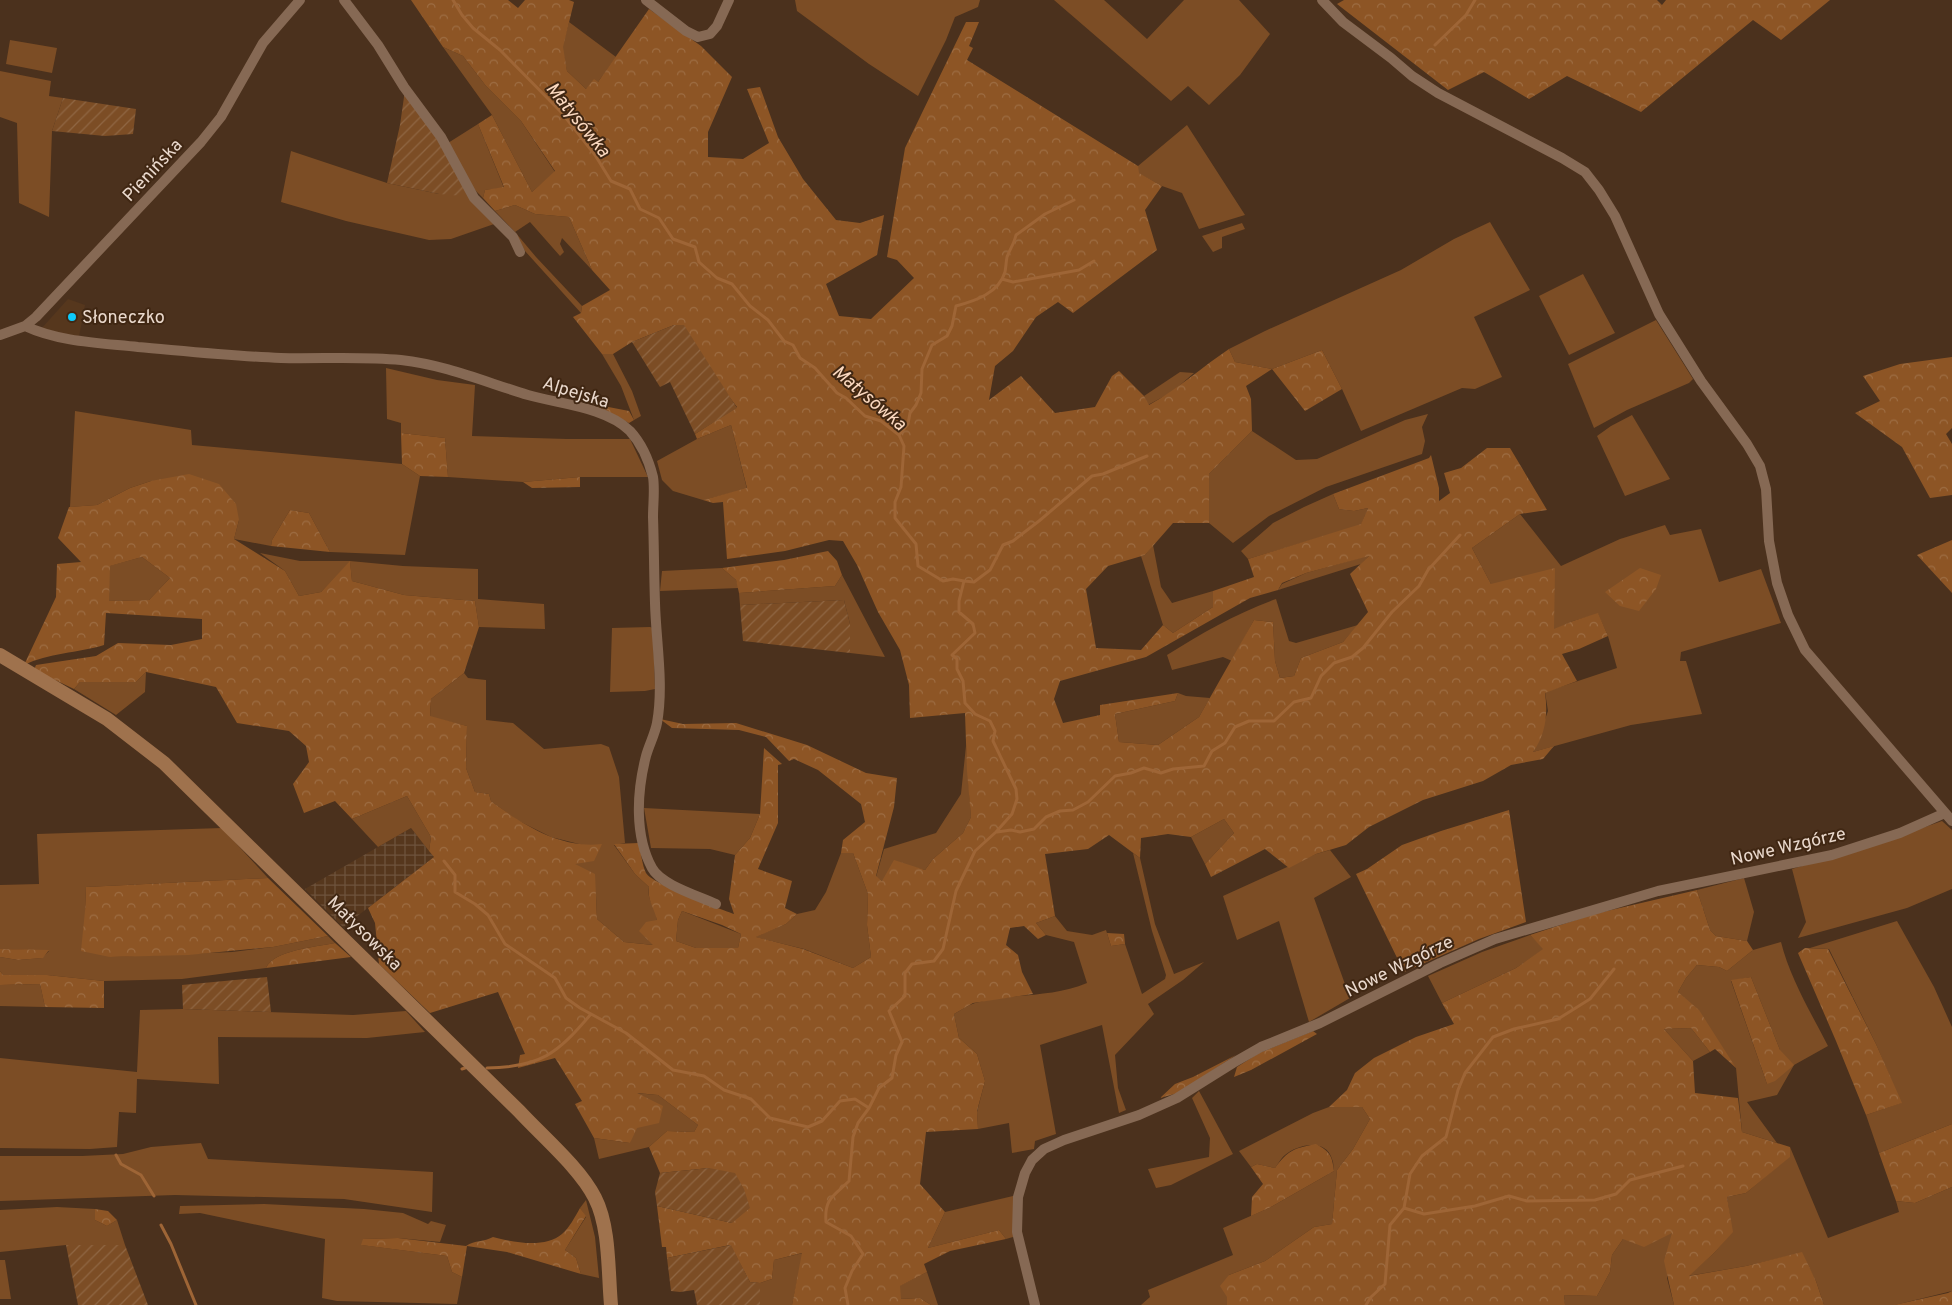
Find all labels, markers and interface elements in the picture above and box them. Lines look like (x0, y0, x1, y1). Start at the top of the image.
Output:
water label: Matysówka (540, 78, 615, 163)
street label: Pienińska (118, 135, 188, 207)
place label: Słoneczko (82, 307, 165, 330)
marker: Słoneczko (66, 311, 78, 323)
water label: Matysówka (827, 361, 911, 437)
street label: Alpejska (539, 372, 612, 414)
street label: Nowe Wzgórze (1728, 823, 1848, 872)
street label: Matysowska (322, 892, 406, 976)
street label: Nowe Wzgórze (1342, 931, 1458, 1004)

